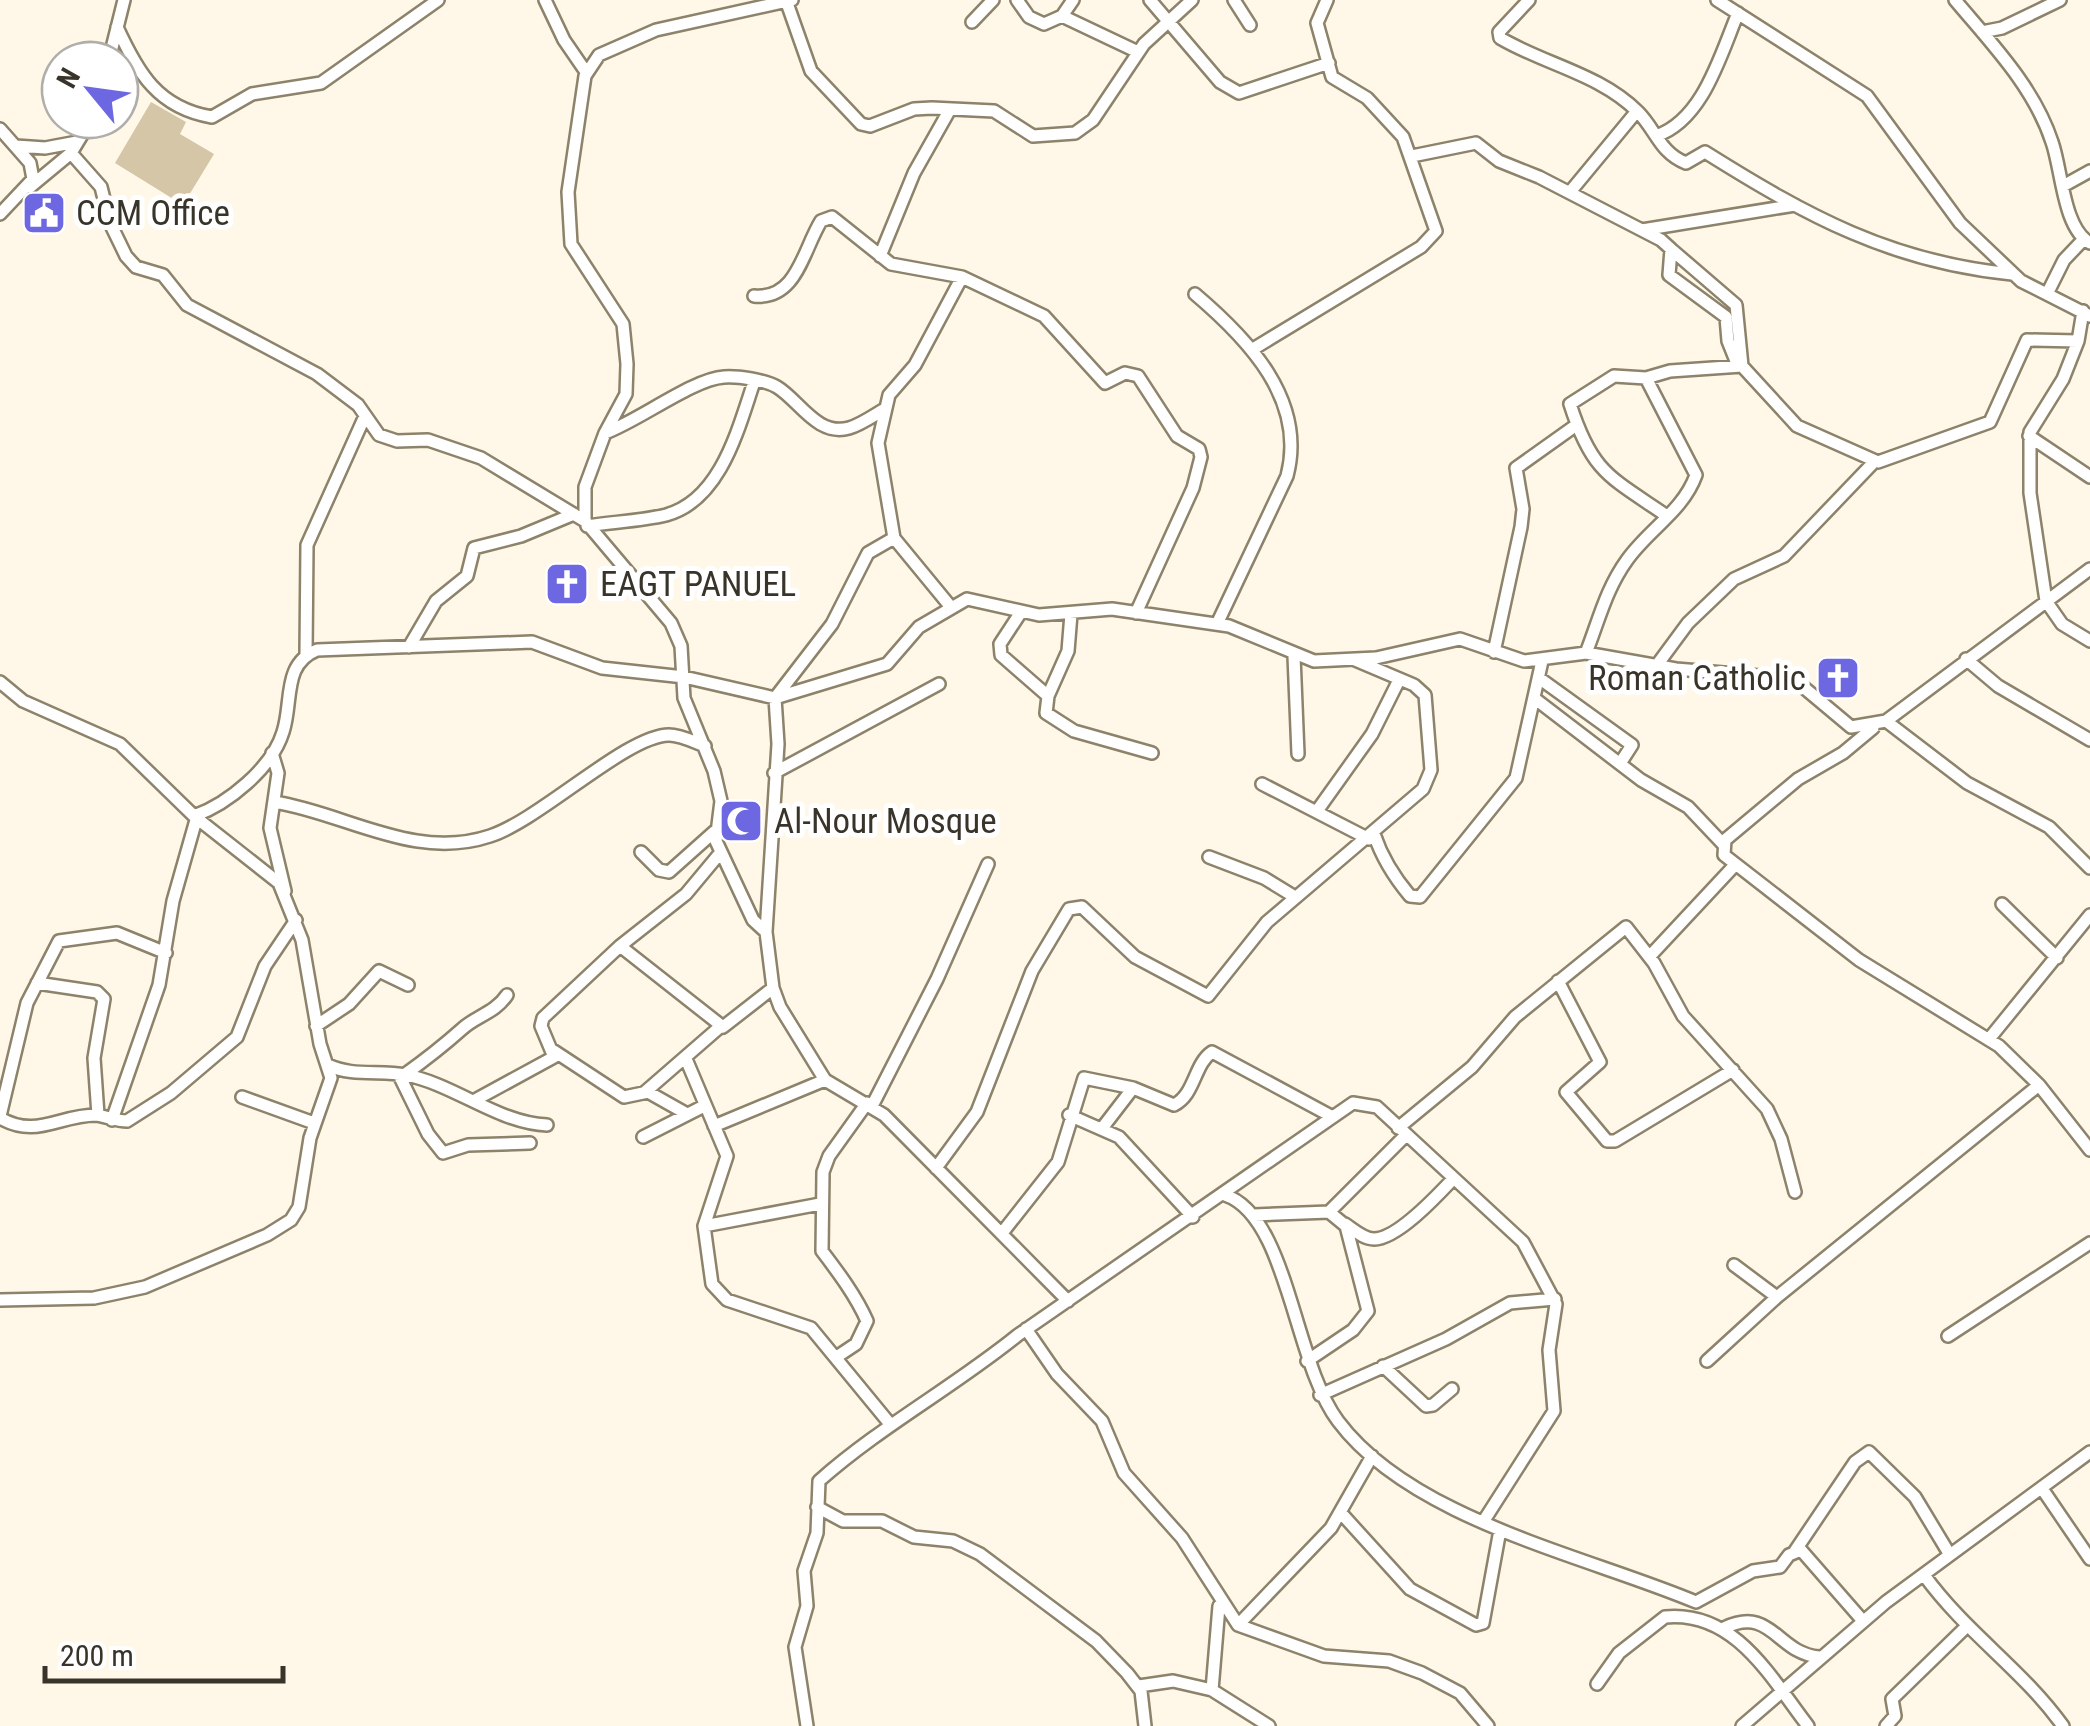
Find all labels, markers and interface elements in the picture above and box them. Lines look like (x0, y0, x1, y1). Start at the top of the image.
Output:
north arrow (40, 40, 140, 140)
text: N (50, 63, 87, 94)
public building icon: CCM Office (21, 190, 67, 236)
place label: CCM Office (76, 193, 230, 234)
church icon: EAGT PANUEL (544, 561, 590, 607)
place label: EAGT PANUEL (600, 564, 796, 605)
church icon: Roman Catholic (1815, 655, 1861, 701)
place label: Roman Catholic (1588, 658, 1806, 699)
mosque icon: Al-Nour Mosque (718, 798, 764, 844)
place label: Al-Nour Mosque (774, 801, 997, 842)
scale bar (45, 1621, 282, 1683)
text: 200 m (60, 1638, 134, 1673)

